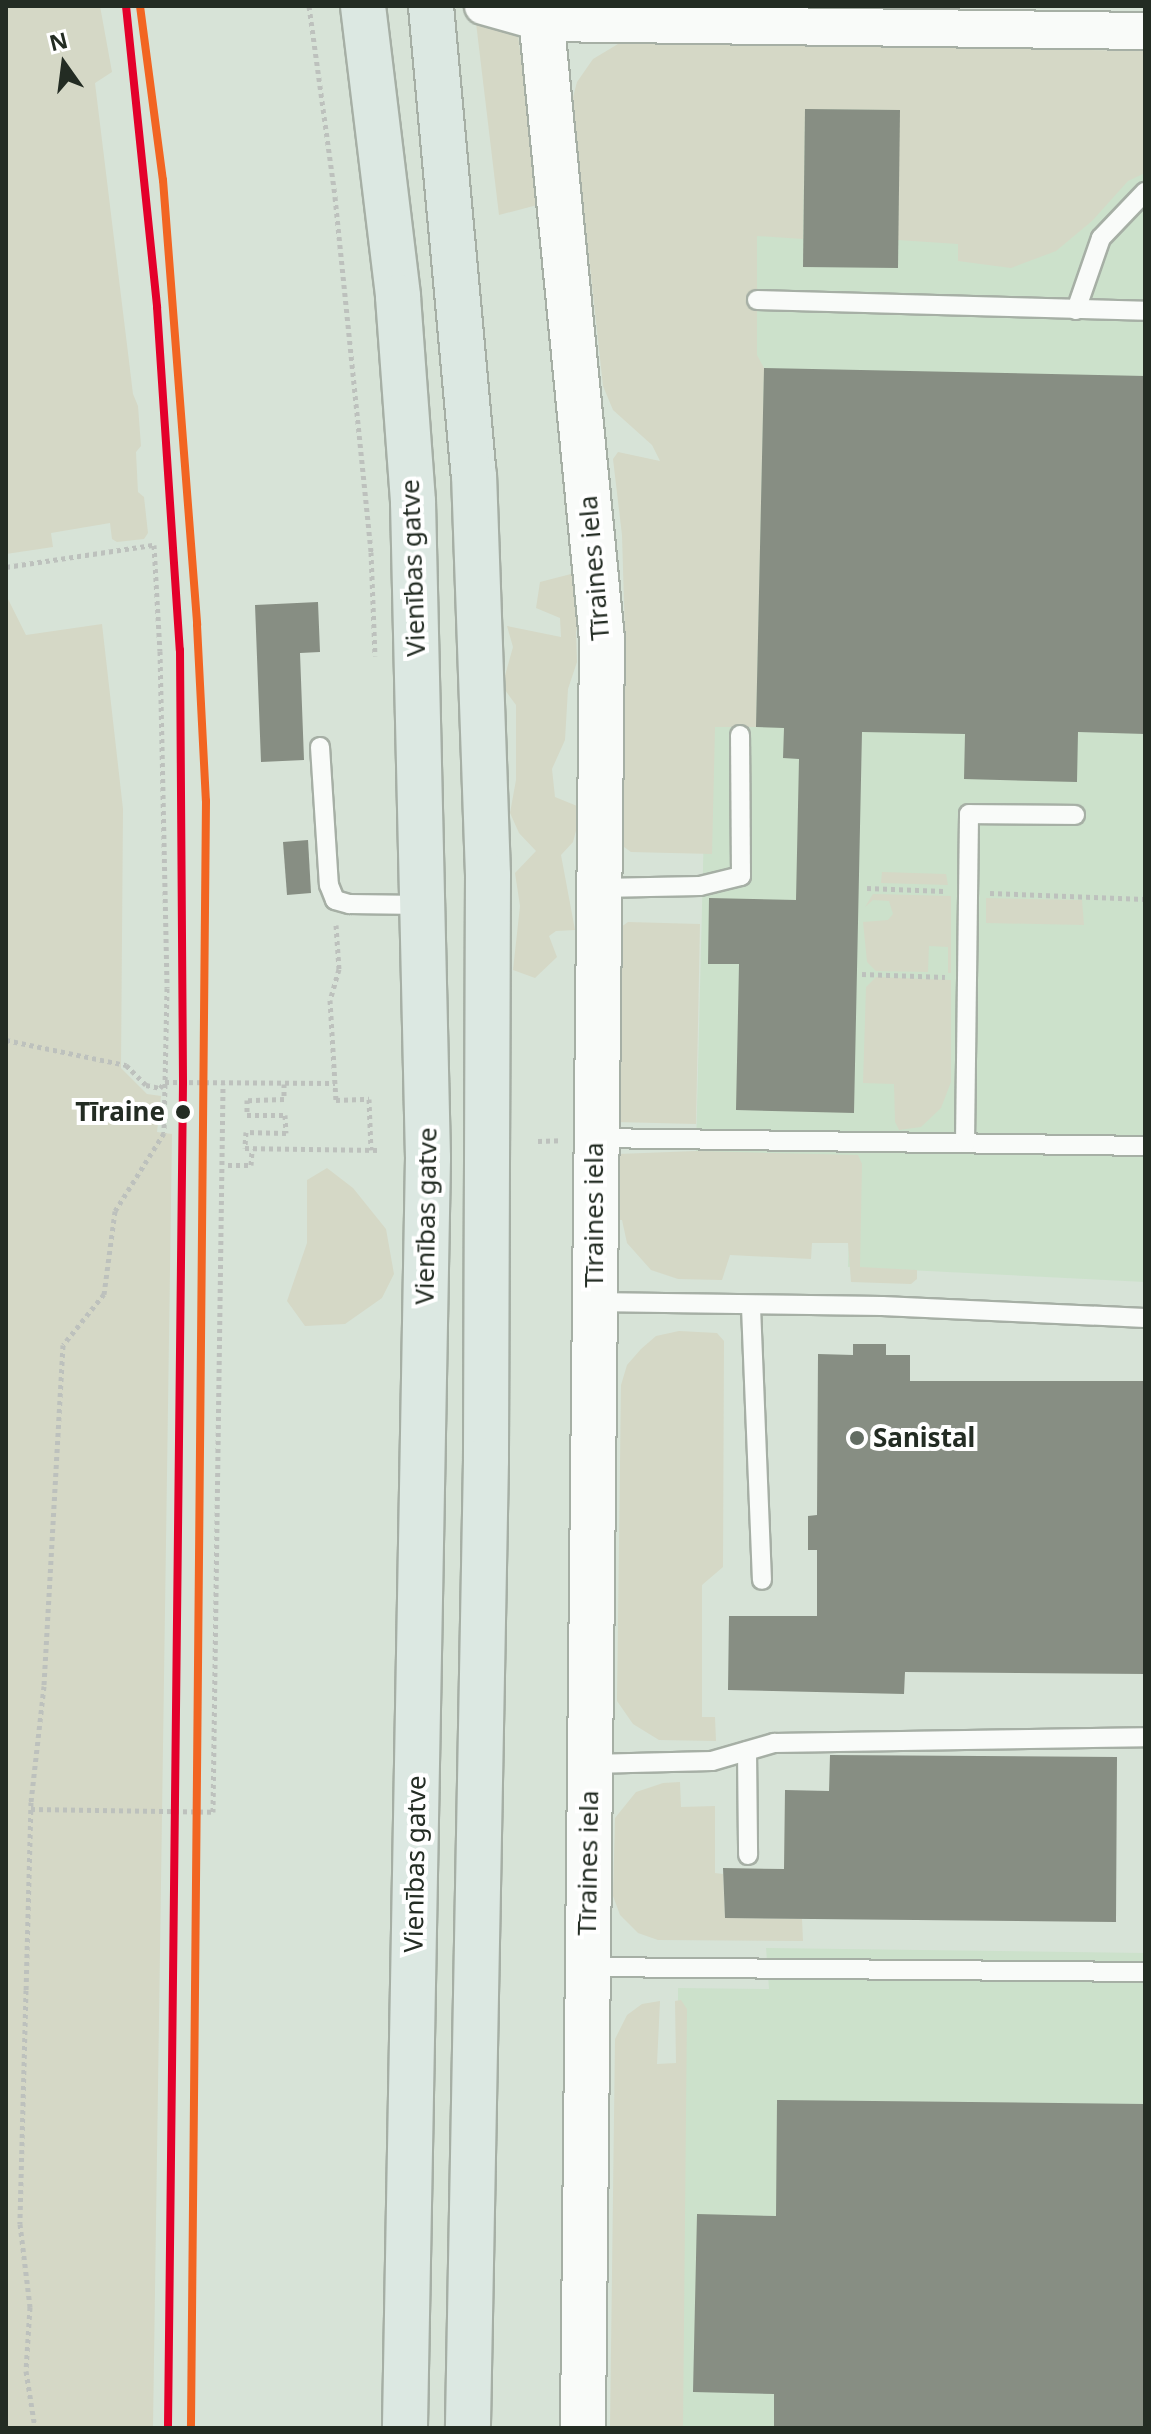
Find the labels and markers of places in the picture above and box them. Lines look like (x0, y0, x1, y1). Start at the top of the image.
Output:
place label: Tīraine (75, 1096, 165, 1128)
marker: Tīraine (172, 1101, 194, 1123)
place label: Sanistal (873, 1422, 975, 1454)
marker: Sanistal (848, 1429, 866, 1447)

